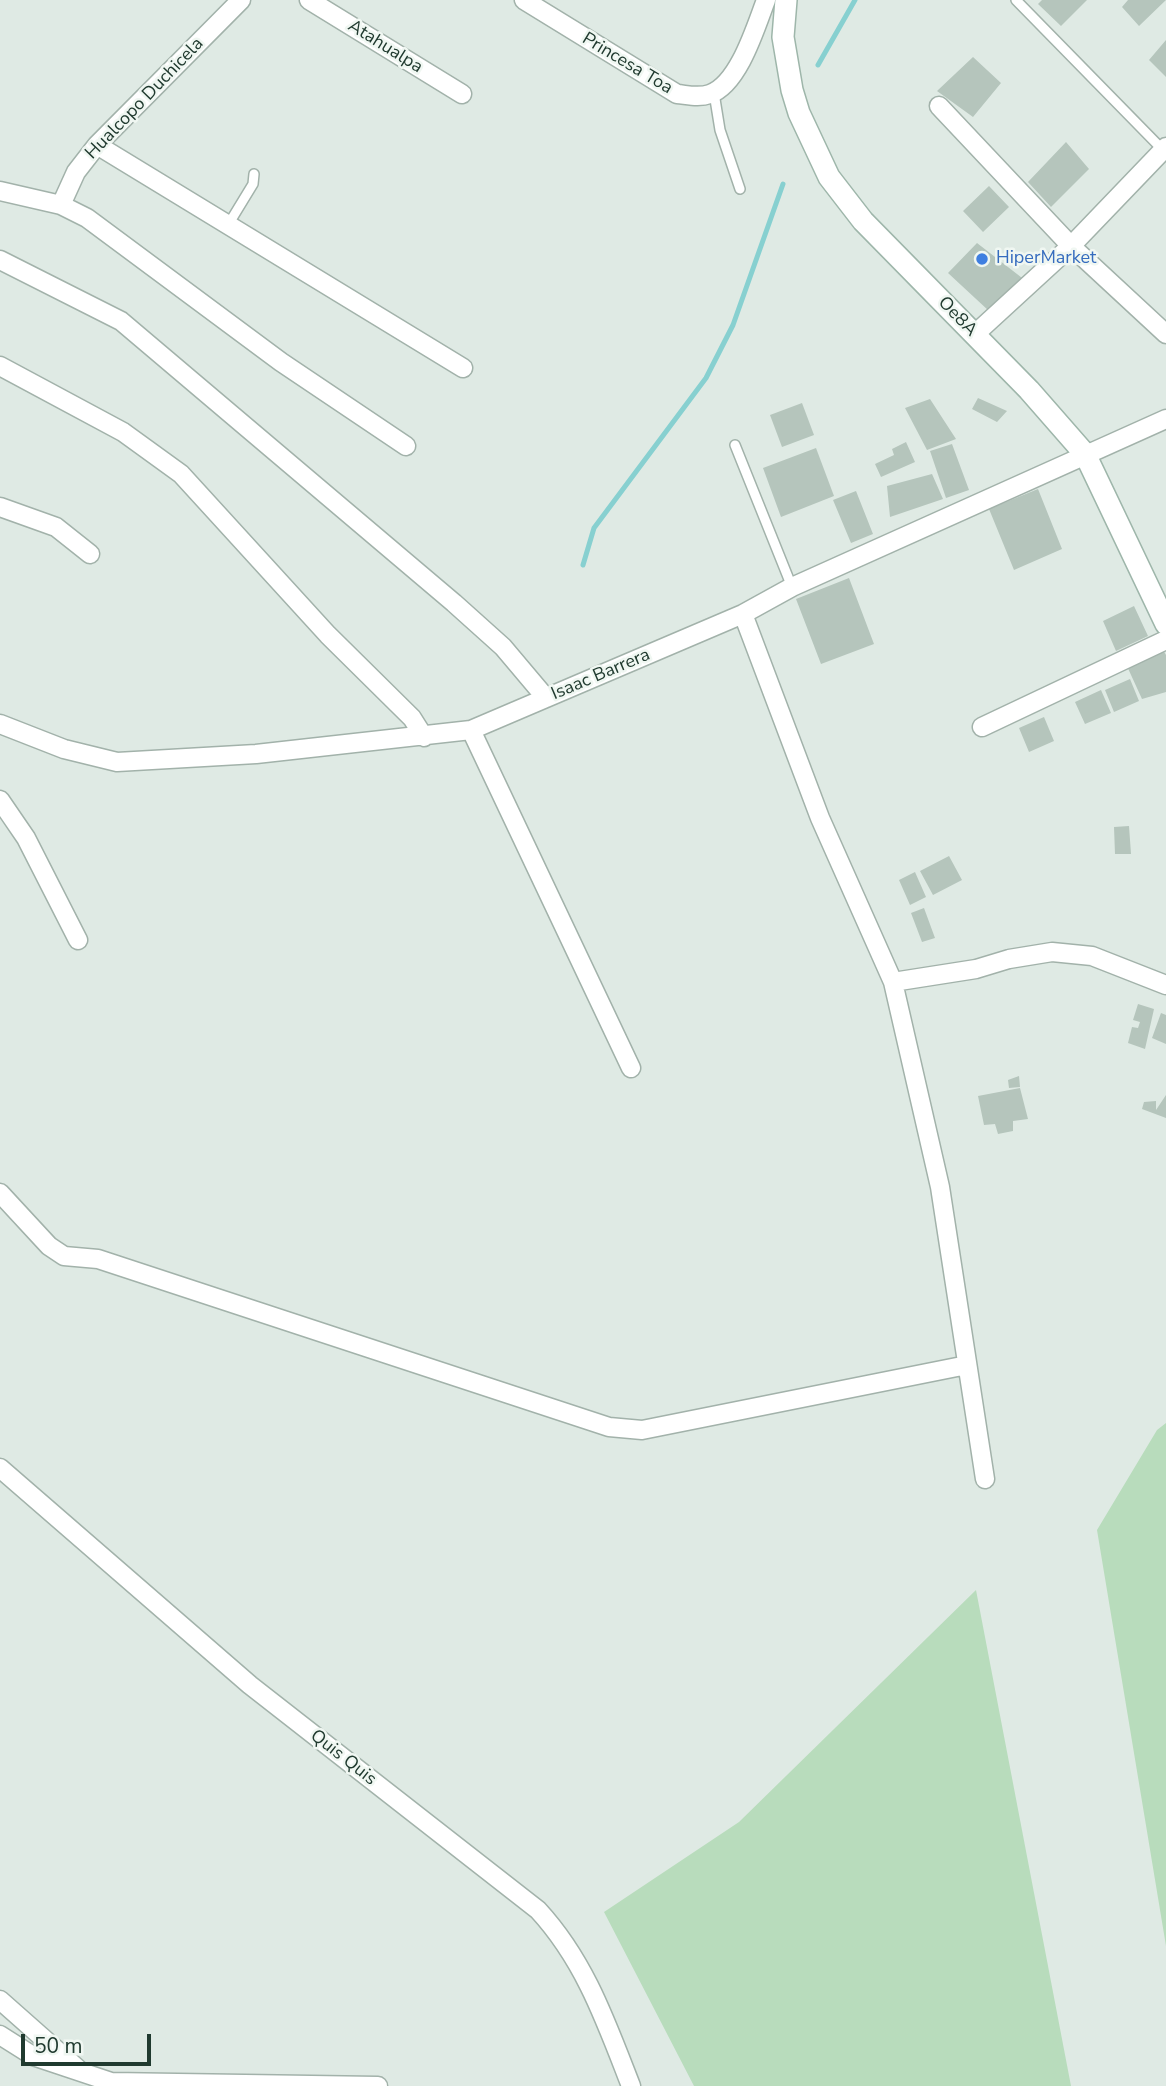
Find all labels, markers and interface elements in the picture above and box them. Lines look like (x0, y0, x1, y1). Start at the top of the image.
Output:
street label: Atahualpa (344, 16, 426, 78)
street label: Princesa Toa (578, 29, 676, 99)
street label: Hualcopo Duchicela (81, 34, 209, 164)
place label: HiperMarket (996, 248, 1096, 270)
marker: HiperMarket (974, 251, 990, 267)
street label: Oe8A (933, 292, 981, 342)
street label: Isaac Barrera (548, 644, 654, 706)
street label: Quis Quis (306, 1725, 380, 1791)
scale bar (24, 2020, 154, 2064)
text: 50 m (34, 2032, 83, 2060)

